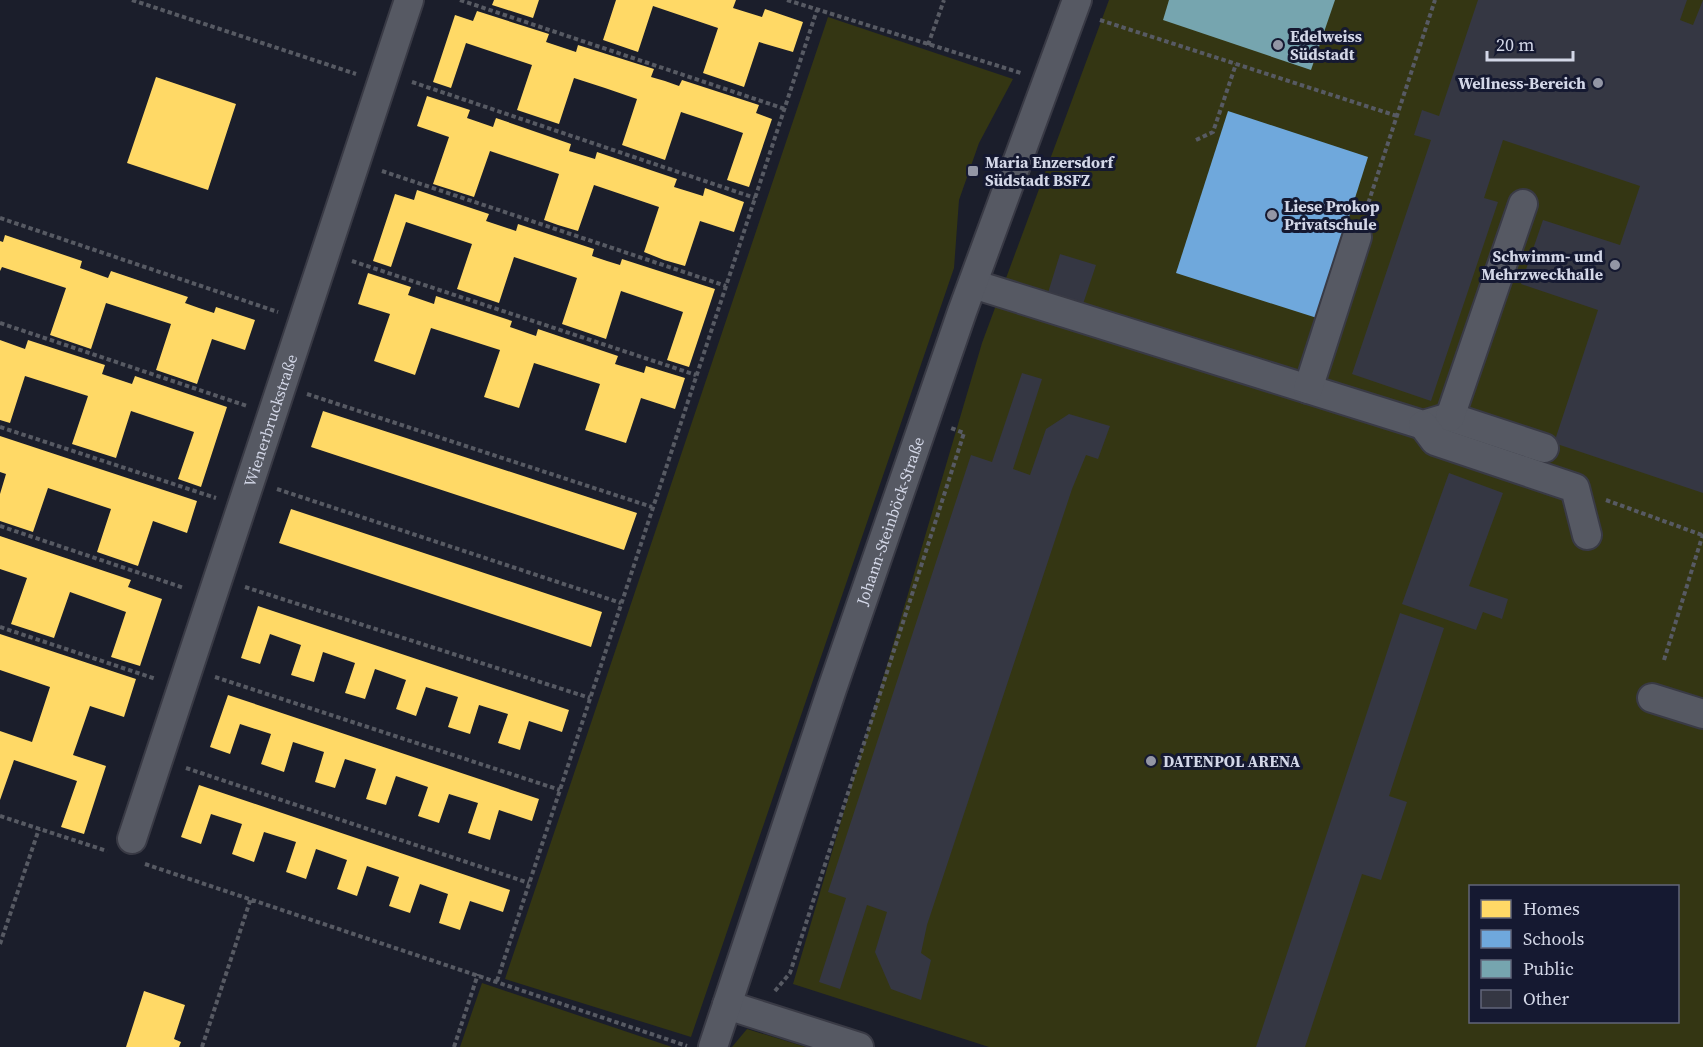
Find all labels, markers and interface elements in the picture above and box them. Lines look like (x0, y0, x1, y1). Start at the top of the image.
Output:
scale bar (1487, 24, 1572, 62)
place label: Edelweiss Südstadt (1290, 25, 1362, 65)
text: 20 m (1496, 32, 1534, 57)
marker: Edelweiss Südstadt (1271, 38, 1285, 52)
place label: Wellness-Bereich (1458, 72, 1586, 94)
marker: Wellness-Bereich (1591, 76, 1605, 90)
place label: Maria Enzersdorf Südstadt BSFZ (985, 151, 1116, 191)
marker: Maria Enzersdorf Südstadt BSFZ (966, 164, 980, 178)
place label: Liese Prokop Privatschule (1284, 195, 1380, 235)
marker: Liese Prokop Privatschule (1265, 208, 1279, 222)
place label: Schwimm- und Mehrzweckhalle (1481, 245, 1603, 285)
marker: Schwimm- und Mehrzweckhalle (1608, 258, 1622, 272)
street label: Wienerbruckstraße (238, 351, 302, 489)
street label: Johann-Steinböck-Straße (850, 434, 929, 609)
place label: DATENPOL ARENA (1163, 750, 1301, 772)
marker: DATENPOL ARENA (1144, 754, 1158, 768)
legend (1469, 885, 1679, 1023)
text: Homes (1523, 896, 1580, 921)
text: Schools (1523, 926, 1585, 951)
text: Public (1523, 956, 1574, 981)
text: Other (1523, 986, 1570, 1011)

